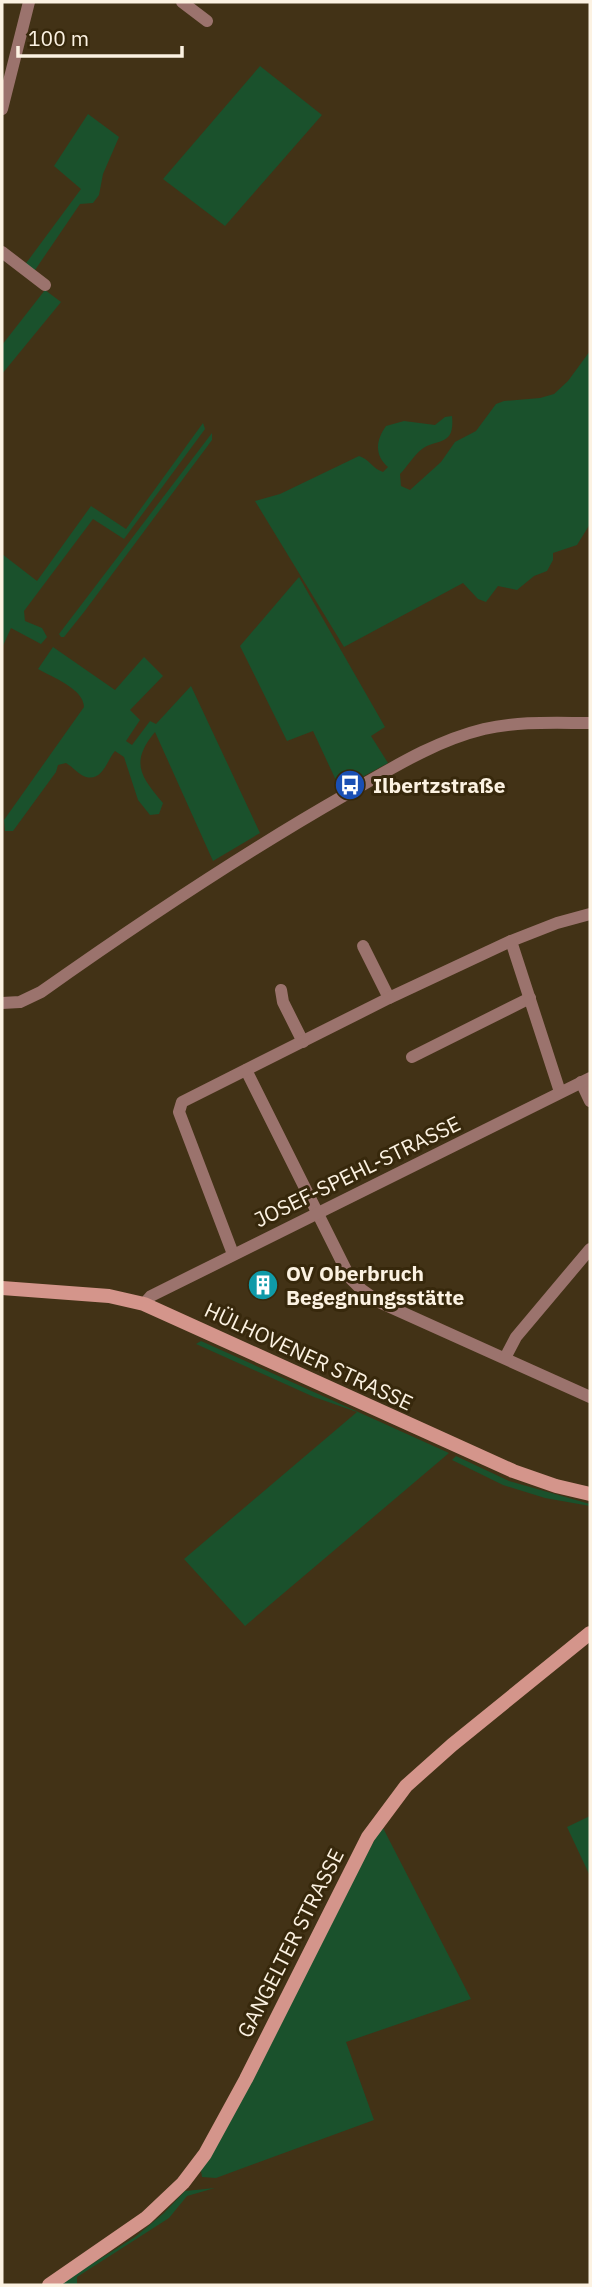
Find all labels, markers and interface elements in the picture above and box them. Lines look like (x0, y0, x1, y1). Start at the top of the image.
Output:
scale bar (18, 14, 182, 58)
text: 100 m (28, 24, 89, 52)
bus stop icon: Ilbertzstraße (333, 768, 367, 802)
place label: Ilbertzstraße (373, 771, 506, 799)
street label: JOSEF-SPEHL-STRASSE (249, 1109, 465, 1233)
place label: OV Oberbruch Begegnungsstätte (286, 1259, 464, 1311)
building icon: OV Oberbruch Begegnungsstätte (246, 1268, 280, 1302)
street label: HÜLHOVENER STRASSE (200, 1295, 418, 1417)
street label: GANGELTER STRASSE (230, 1844, 350, 2042)

